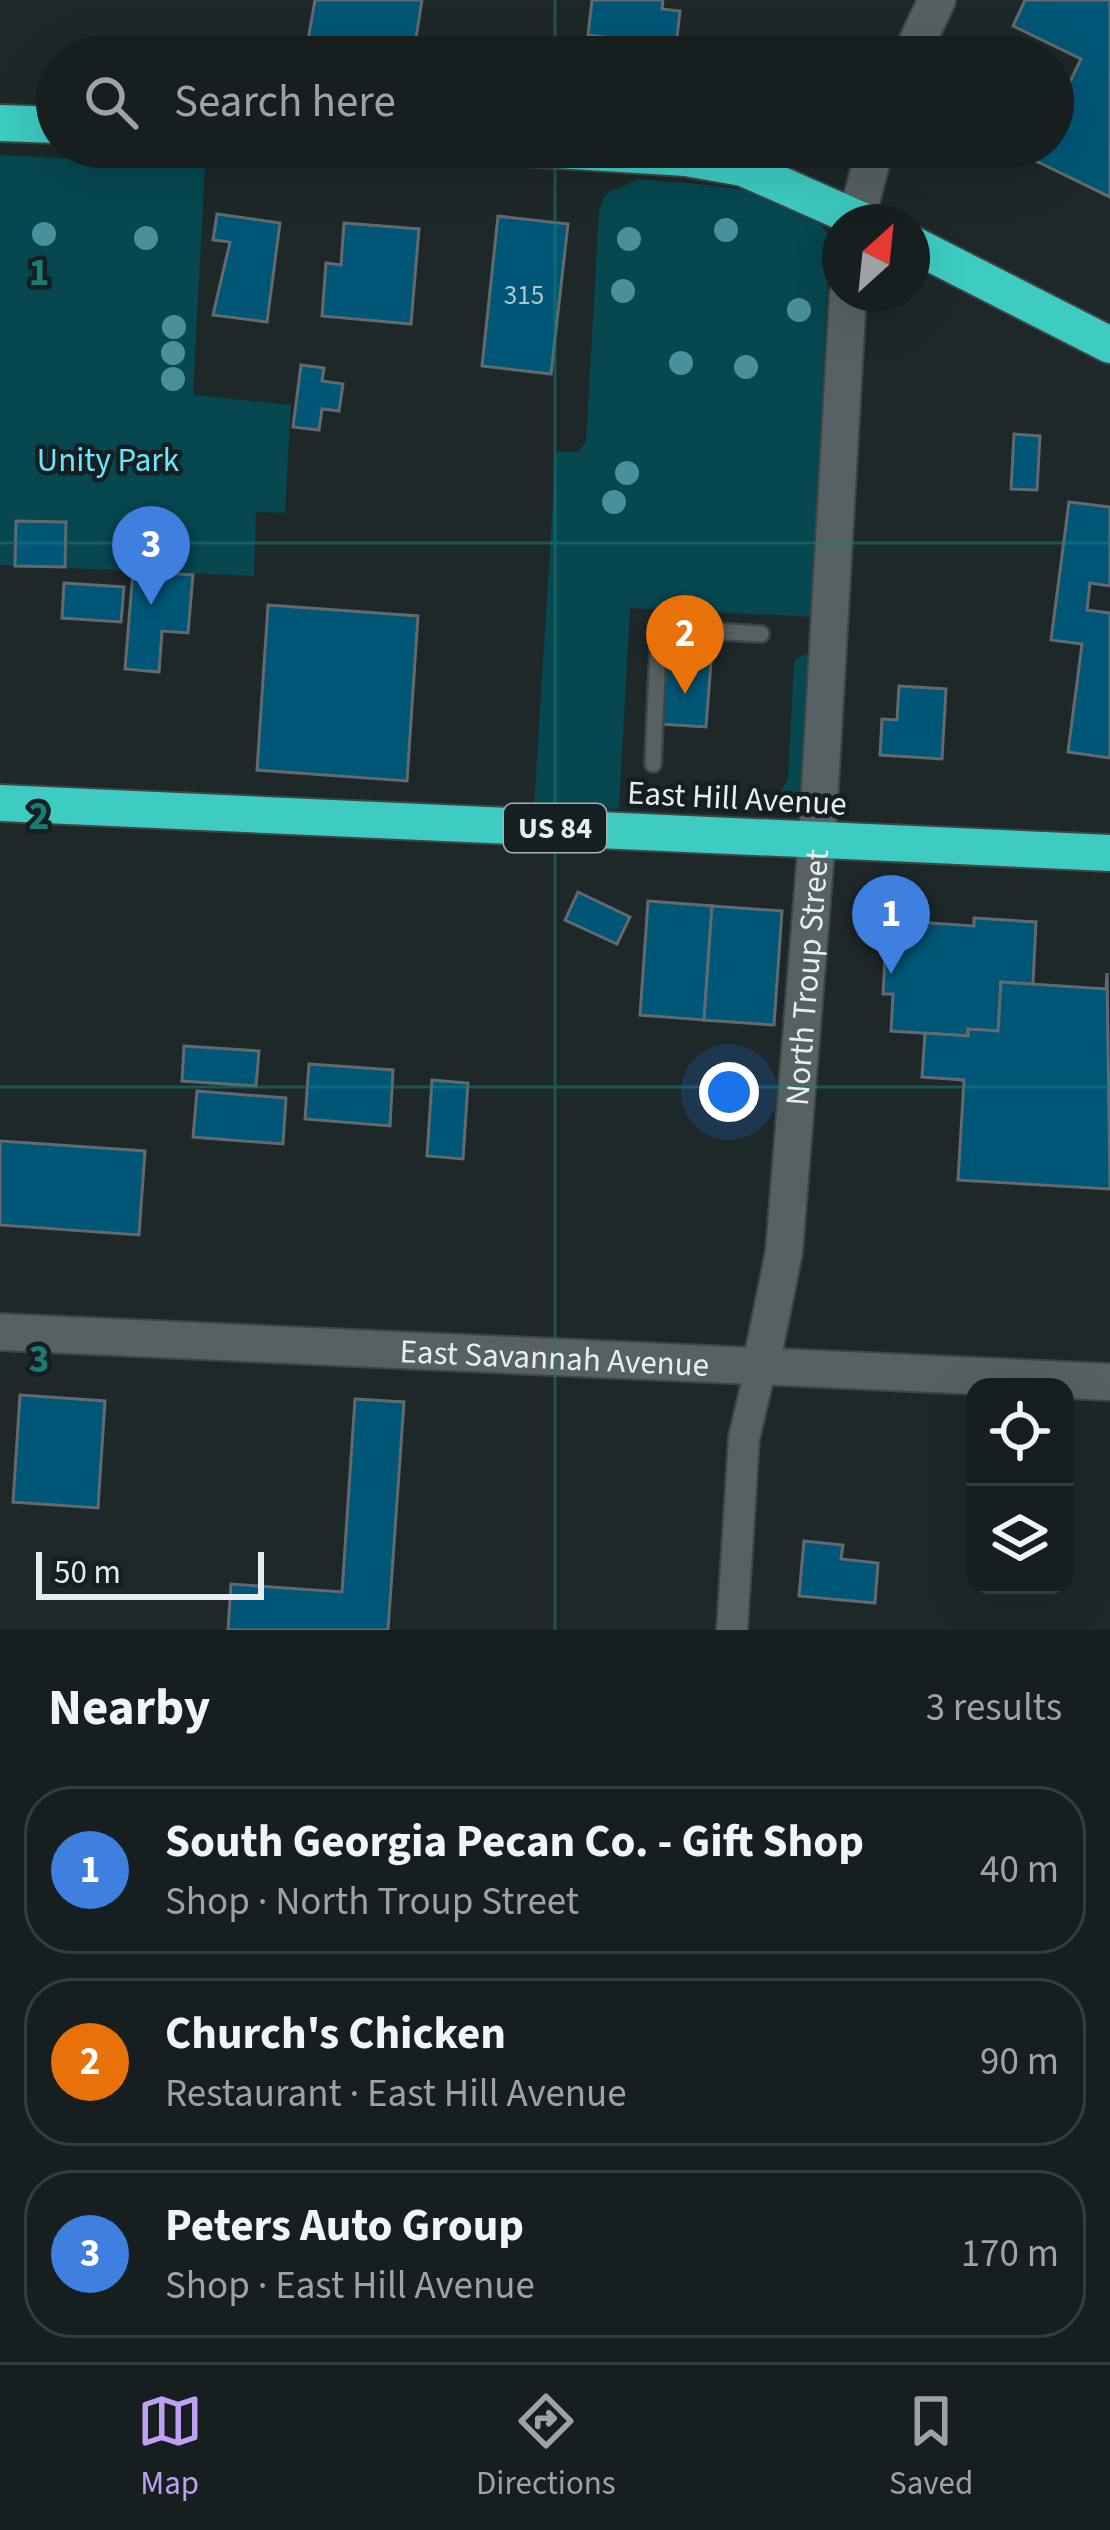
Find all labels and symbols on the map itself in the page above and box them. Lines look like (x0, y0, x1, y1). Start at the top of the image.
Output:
north arrow (822, 204, 930, 312)
text: 1 (29, 245, 49, 301)
house number: 315 (504, 276, 544, 315)
park label: Unity Park (37, 437, 180, 484)
pin: 3 (112, 506, 190, 605)
pin: 2 (646, 595, 724, 694)
street label: East Hill Avenue (626, 769, 848, 828)
text: 2 (29, 789, 49, 845)
road number: US 84 (504, 804, 606, 852)
street label: North Troup Street (774, 847, 841, 1107)
pin: 1 (852, 875, 930, 974)
your location (699, 1062, 759, 1122)
street label: East Savannah Avenue (399, 1328, 710, 1389)
text: 3 (29, 1332, 49, 1388)
scale bar (36, 1546, 264, 1599)

